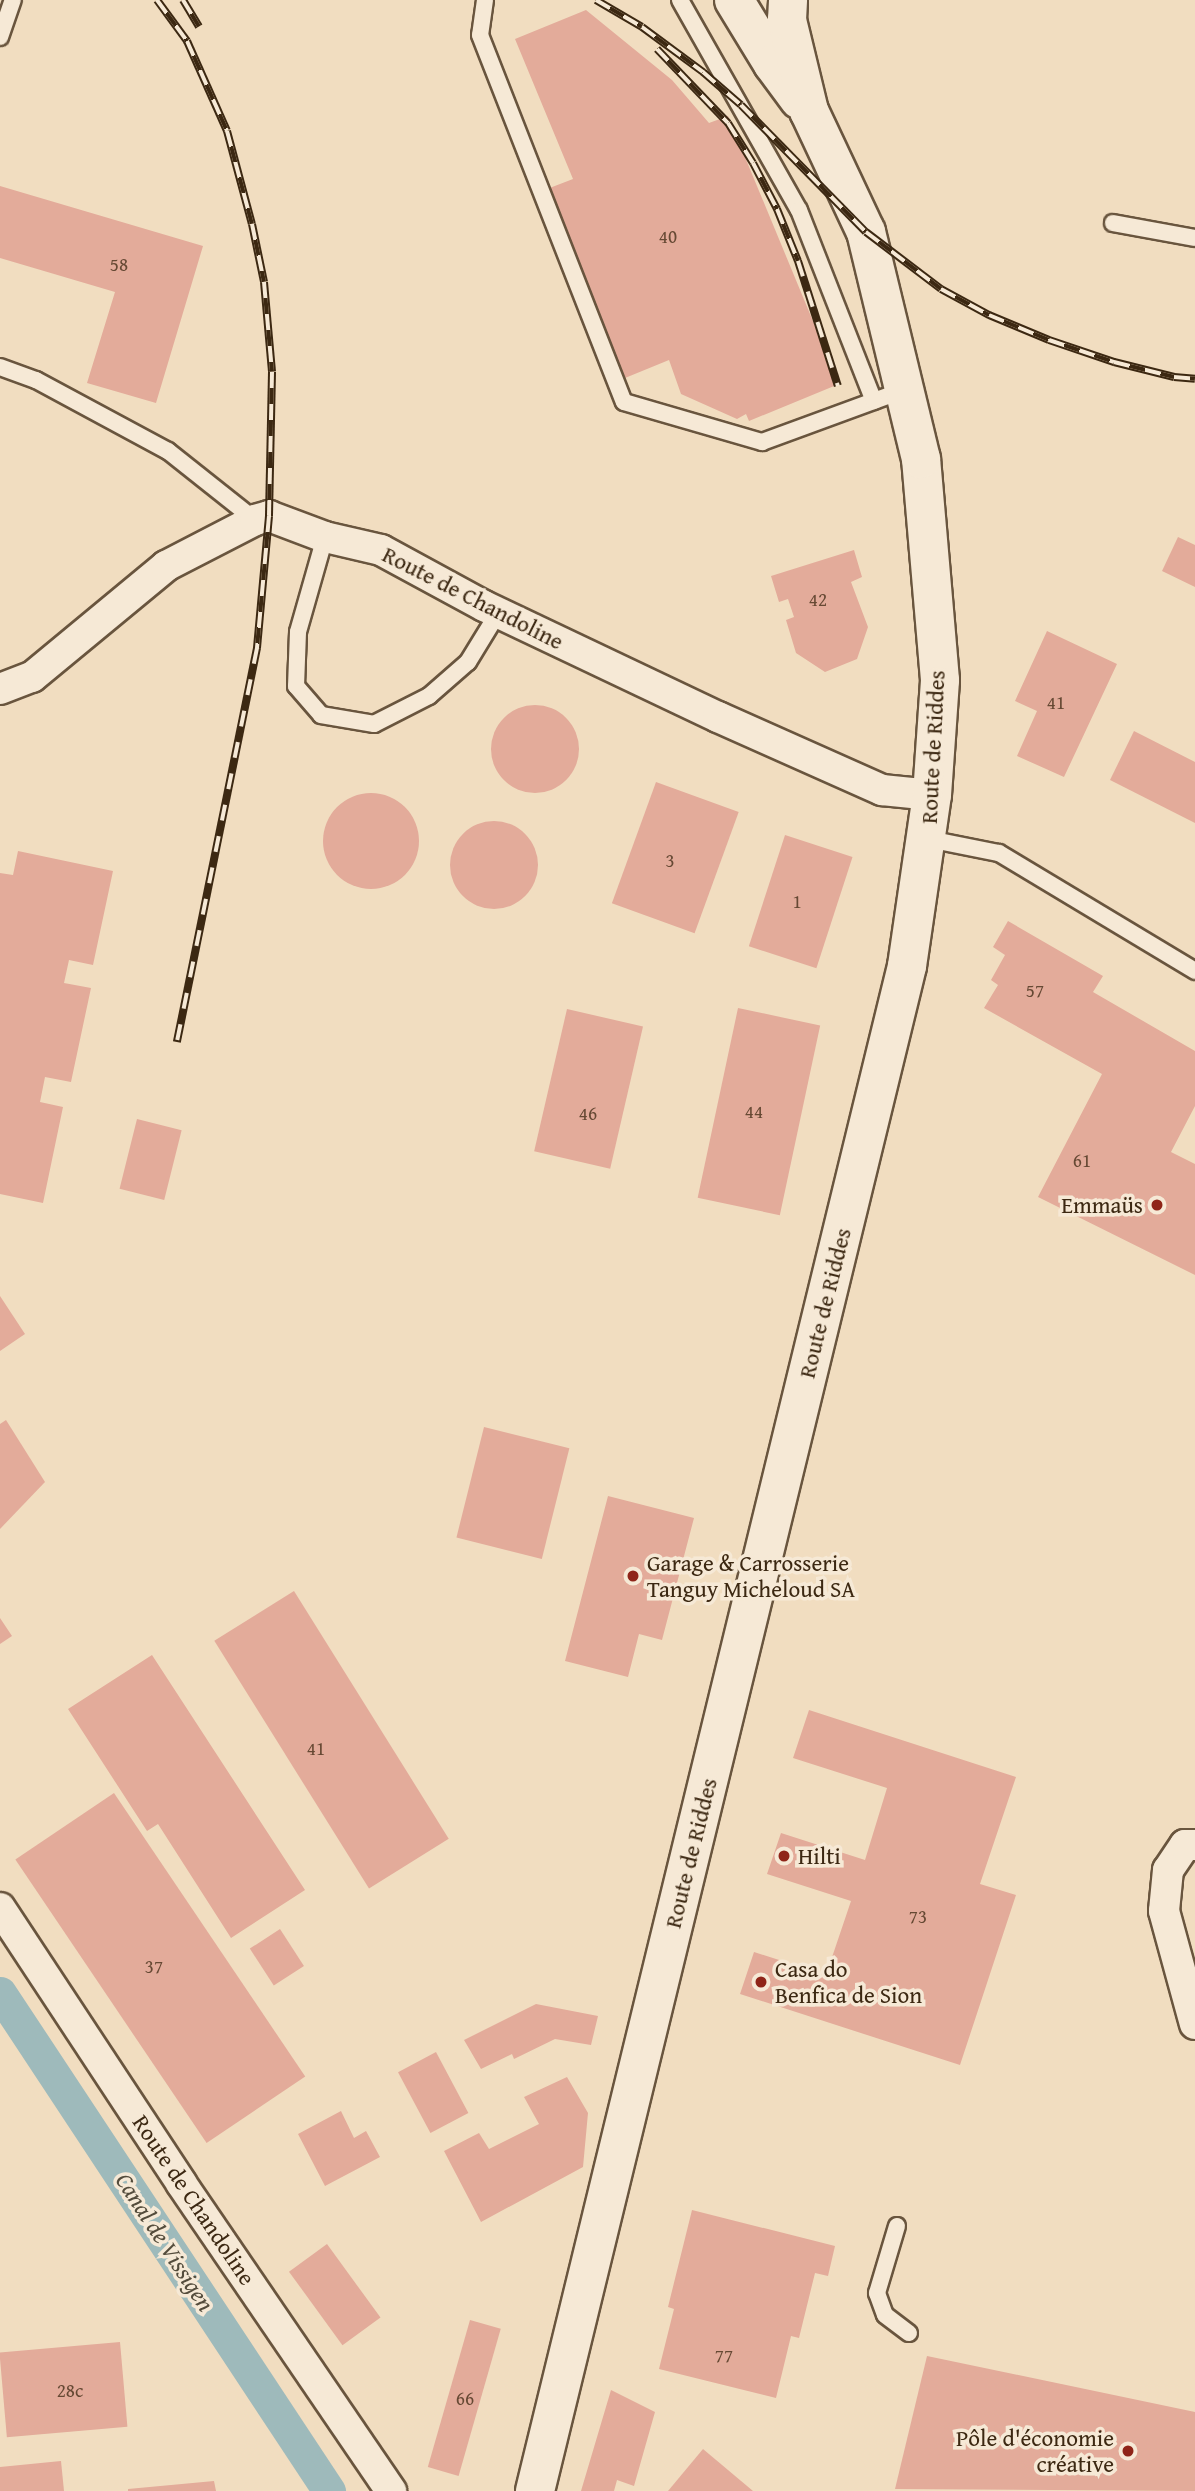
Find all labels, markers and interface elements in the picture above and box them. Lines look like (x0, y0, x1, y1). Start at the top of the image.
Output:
house number: 40 (659, 226, 677, 248)
house number: 58 (110, 254, 128, 276)
street label: Route de Chandoline (378, 540, 568, 656)
house number: 42 (809, 589, 827, 611)
street label: Route de Riddes (915, 670, 951, 824)
house number: 41 (1047, 692, 1065, 714)
house number: 3 (665, 850, 675, 872)
house number: 1 (792, 891, 802, 913)
house number: 57 (1026, 980, 1044, 1002)
house number: 44 (745, 1101, 763, 1123)
house number: 46 (579, 1103, 597, 1125)
house number: 61 (1073, 1150, 1091, 1172)
place label: Emmaüs (1061, 1191, 1143, 1219)
marker: Emmaüs (1149, 1197, 1165, 1213)
street label: Route de Riddes (793, 1225, 857, 1381)
place label: Garage & Carrosserie Tanguy Micheloud SA (647, 1549, 855, 1603)
marker: Garage & Carrosserie Tanguy Micheloud SA (625, 1568, 641, 1584)
house number: 41 (307, 1738, 325, 1760)
street label: Route de Riddes (659, 1775, 723, 1931)
place label: Hilti (798, 1842, 841, 1870)
marker: Hilti (776, 1848, 792, 1864)
house number: 73 (909, 1906, 927, 1928)
place label: Casa do Benfica de Sion (775, 1955, 922, 2009)
house number: 37 (145, 1956, 163, 1978)
marker: Casa do Benfica de Sion (753, 1974, 769, 1990)
street label: Route de Chandoline (127, 2110, 261, 2290)
water label: Canal de Vissigen (110, 2167, 220, 2317)
house number: 77 (715, 2345, 733, 2367)
house number: 28c (57, 2380, 83, 2402)
house number: 66 (456, 2388, 474, 2410)
place label: Pôle d'économie créative (956, 2424, 1114, 2478)
marker: Pôle d'économie créative (1120, 2443, 1136, 2459)

